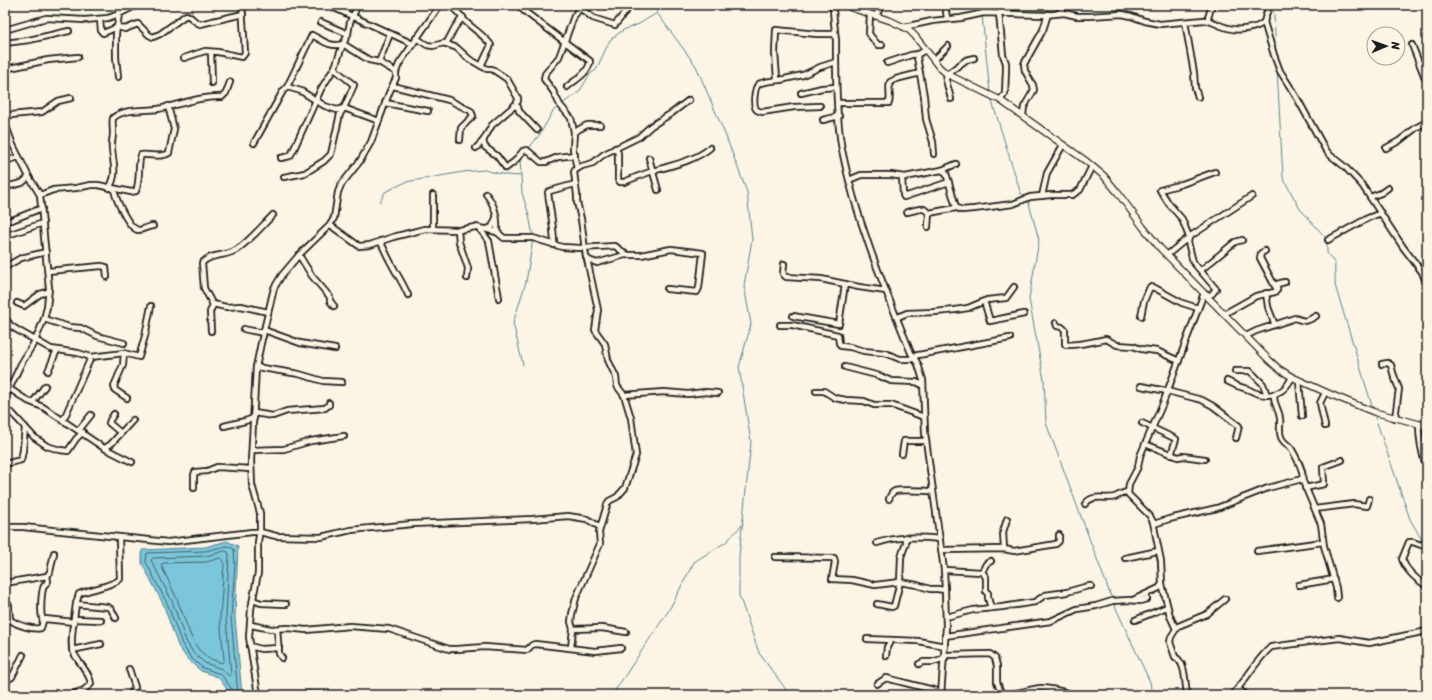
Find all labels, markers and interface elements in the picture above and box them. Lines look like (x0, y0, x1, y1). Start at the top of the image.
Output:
north arrow (1366, 26, 1406, 66)
text: N (1386, 41, 1405, 50)

